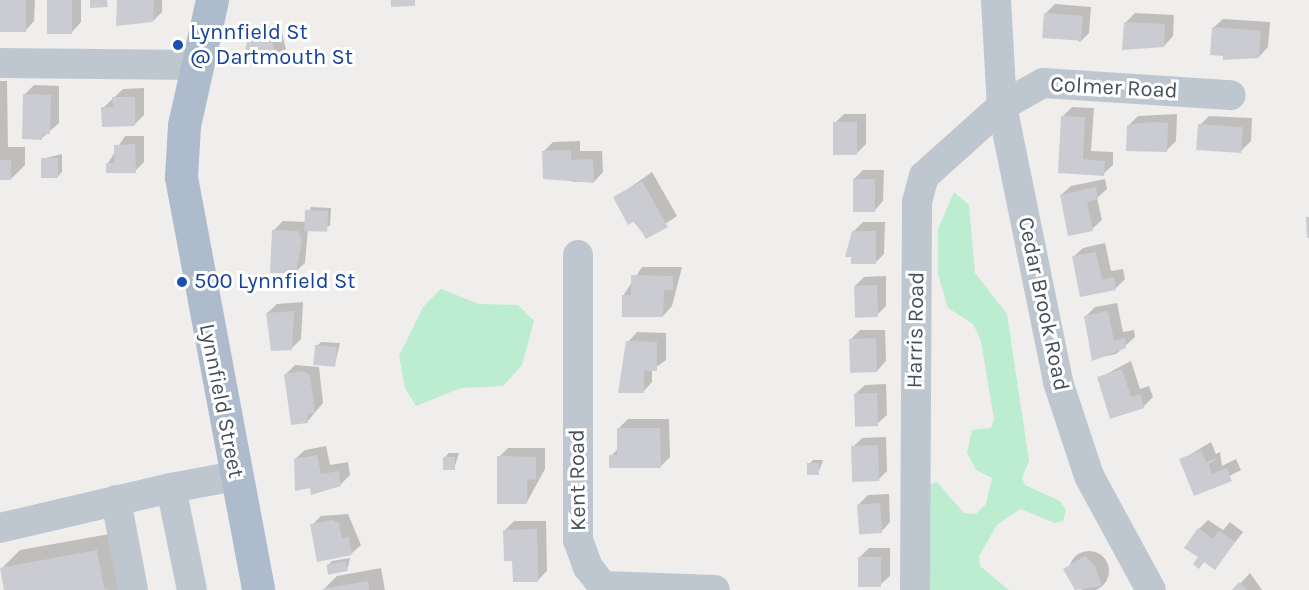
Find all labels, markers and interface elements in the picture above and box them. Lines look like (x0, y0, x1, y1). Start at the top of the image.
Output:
place label: Lynnfield St @ Dartmouth St (190, 19, 353, 70)
marker: Lynnfield St @ Dartmouth St (171, 38, 185, 52)
street label: Colmer Road (1050, 71, 1178, 105)
street label: Cedar Brook Road (1012, 215, 1074, 393)
place label: 500 Lynnfield St (194, 269, 356, 295)
street label: Harris Road (902, 271, 930, 389)
marker: 500 Lynnfield St (175, 275, 189, 289)
street label: Lynnfield Street (193, 322, 249, 480)
street label: Kent Road (564, 429, 592, 531)

